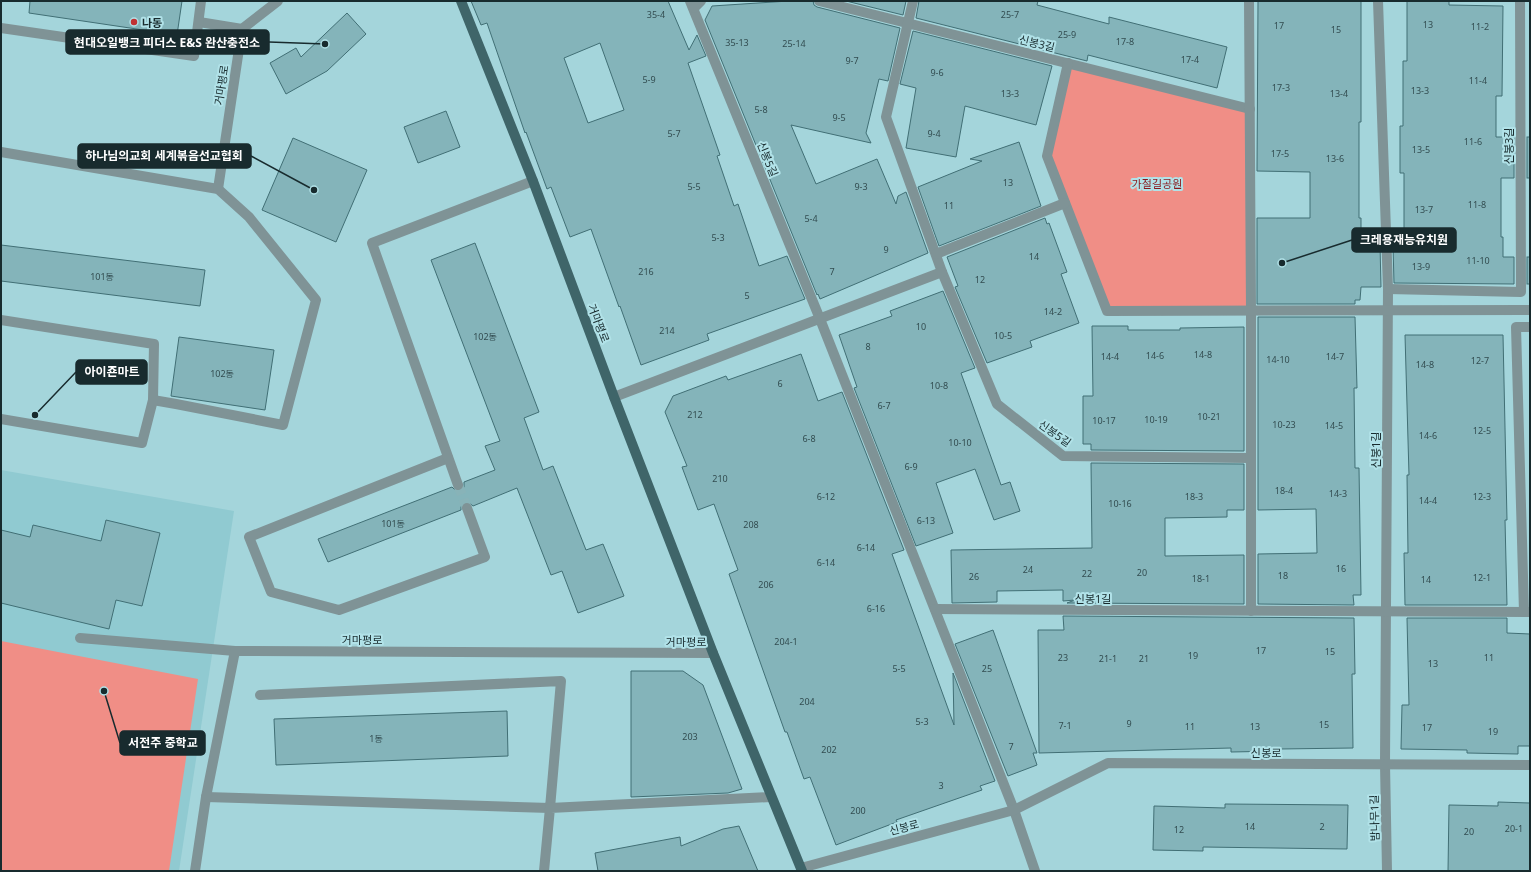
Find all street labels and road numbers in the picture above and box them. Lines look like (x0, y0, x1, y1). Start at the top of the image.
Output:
street label: 신봉3길 (1017, 31, 1057, 55)
street label: 거마평로 (210, 64, 232, 106)
street label: 신봉3길 (1501, 128, 1516, 164)
street label: 신봉5길 (754, 139, 782, 179)
street label: 거마평로 (585, 301, 613, 345)
street label: 신봉5길 (1036, 416, 1074, 450)
street label: 신봉1길 (1368, 432, 1383, 468)
street label: 신봉1길 (1075, 591, 1111, 606)
street label: 거마평로 (342, 632, 382, 647)
street label: 거마평로 (666, 634, 706, 649)
street label: 신봉로 (1251, 745, 1281, 760)
street label: 밤나무1길 (1366, 794, 1382, 842)
street label: 신봉로 (887, 816, 921, 838)

